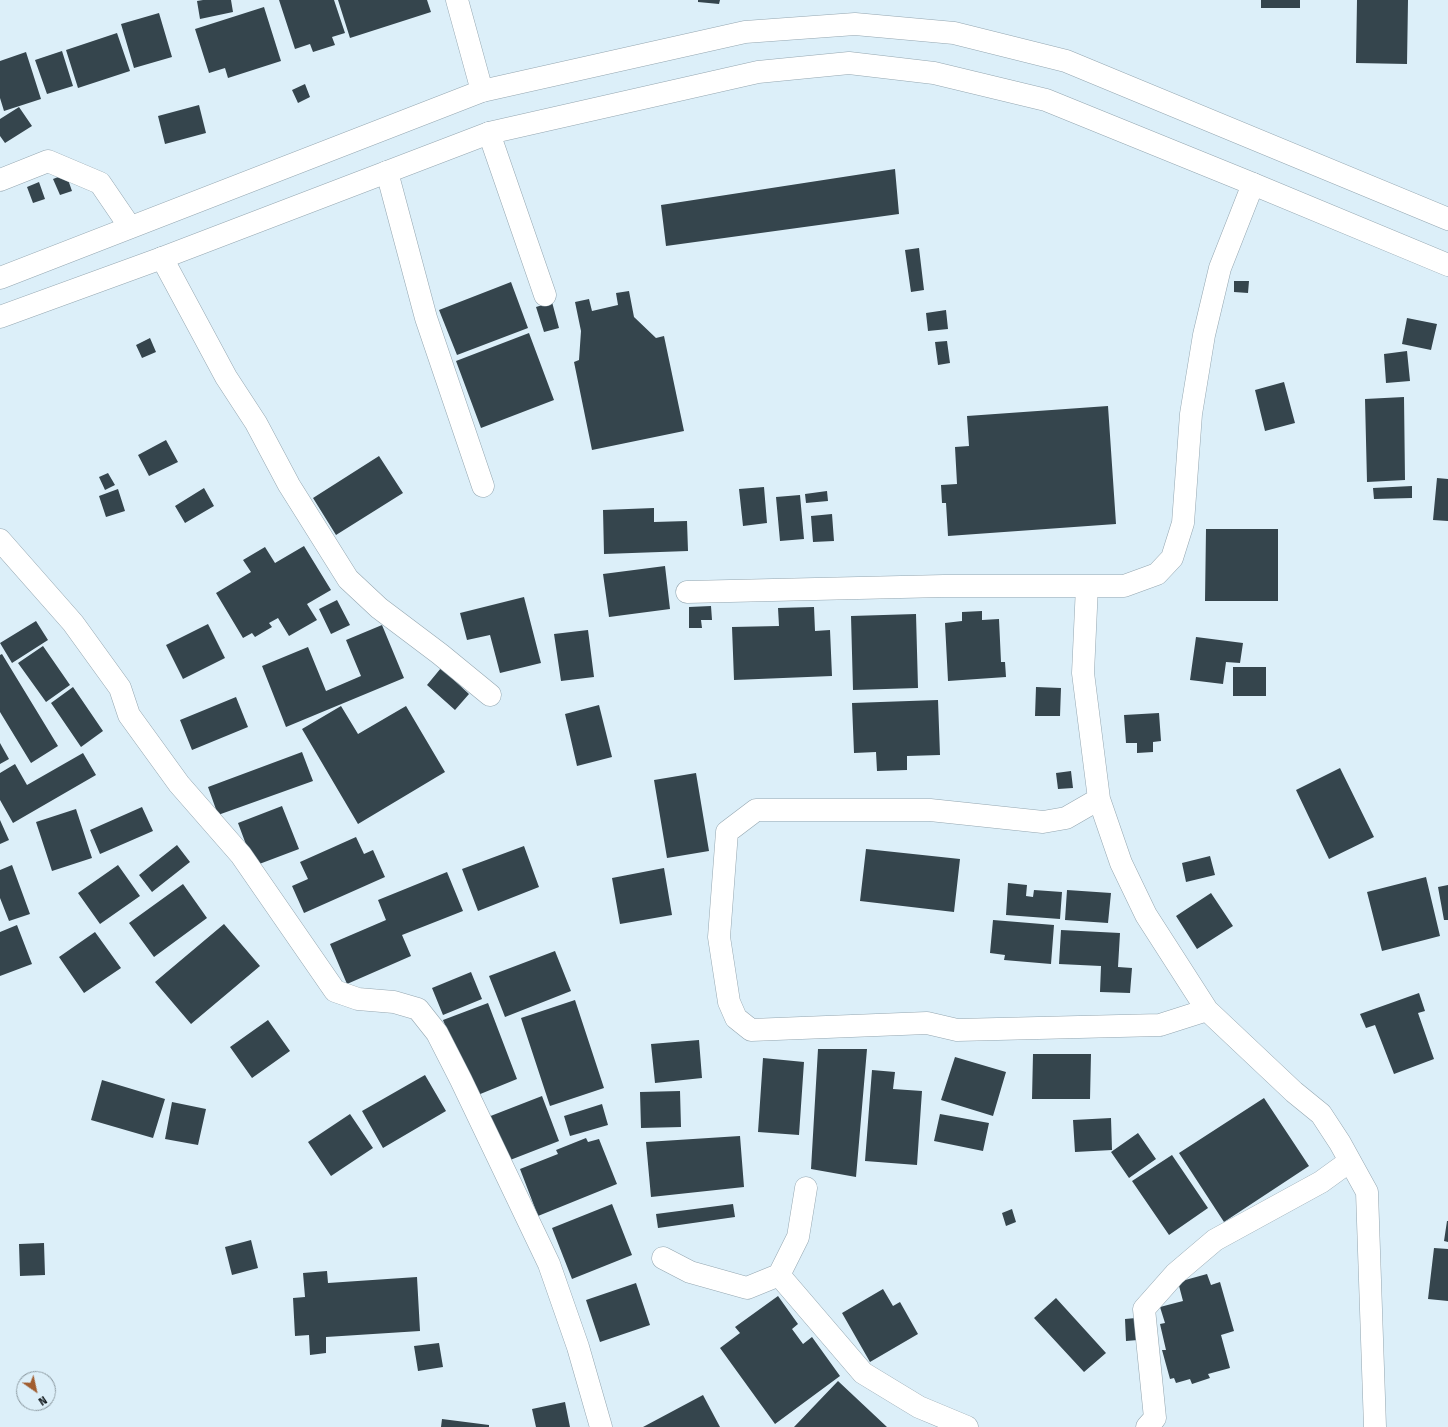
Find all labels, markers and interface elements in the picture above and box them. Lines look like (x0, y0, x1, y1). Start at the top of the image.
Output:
north arrow (16, 1371, 56, 1411)
text: N (36, 1393, 49, 1408)

